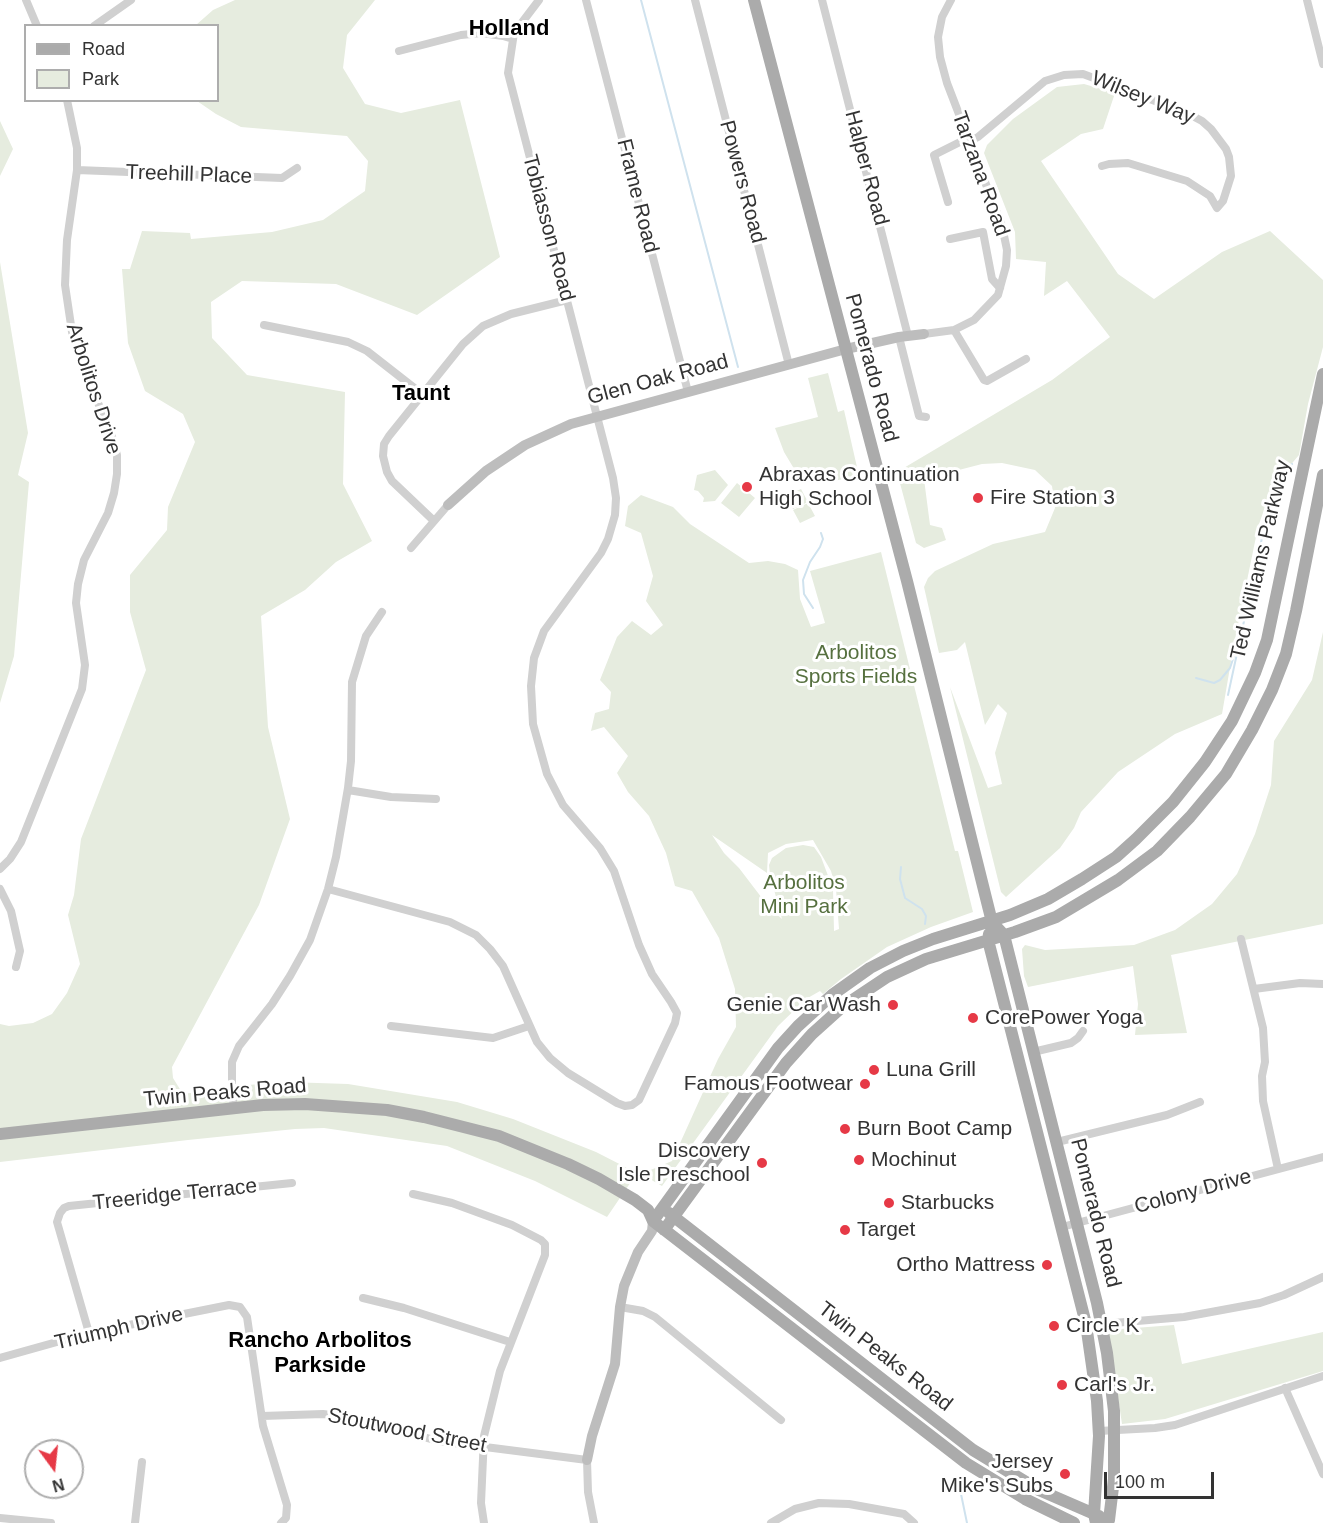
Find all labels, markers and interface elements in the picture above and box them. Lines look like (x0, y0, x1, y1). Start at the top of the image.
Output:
district label: Holland (469, 16, 549, 42)
legend (24, 24, 219, 102)
text: Road (82, 39, 125, 59)
street label: Wilsey Way (1088, 66, 1198, 130)
text: Park (82, 69, 119, 89)
street label: Halper Road (839, 108, 893, 228)
street label: Tarzana Road (946, 108, 1014, 240)
street label: Powers Road (714, 118, 770, 246)
street label: Frame Road (611, 136, 663, 256)
street label: Tobiasson Road (516, 152, 580, 304)
street label: Treehill Place (125, 160, 253, 190)
street label: Pomerado Road (839, 291, 903, 445)
street label: Arbolitos Drive (60, 320, 126, 458)
street label: Glen Oak Road (585, 349, 731, 411)
district label: Taunt (392, 381, 450, 407)
street label: Ted Williams Parkway (1226, 458, 1296, 662)
place label: Abraxas Continuation High School (759, 462, 960, 512)
marker: Abraxas Continuation High School (740, 480, 754, 494)
place label: Fire Station 3 (990, 485, 1115, 511)
marker: Fire Station 3 (971, 491, 985, 505)
park label: Arbolitos Sports Fields (795, 640, 917, 690)
park label: Arbolitos Mini Park (760, 870, 848, 920)
place label: Genie Car Wash (727, 992, 881, 1018)
marker: Genie Car Wash (886, 998, 900, 1012)
place label: CorePower Yoga (985, 1005, 1143, 1031)
marker: CorePower Yoga (966, 1011, 980, 1025)
place label: Luna Grill (886, 1057, 976, 1083)
marker: Luna Grill (867, 1063, 881, 1077)
place label: Famous Footwear (684, 1071, 853, 1097)
street label: Twin Peaks Road (143, 1073, 307, 1113)
marker: Famous Footwear (858, 1077, 872, 1091)
place label: Burn Boot Camp (857, 1116, 1012, 1142)
marker: Burn Boot Camp (838, 1122, 852, 1136)
street label: Pomerado Road (1064, 1136, 1126, 1290)
place label: Discovery Isle Preschool (618, 1138, 750, 1188)
place label: Mochinut (871, 1147, 956, 1173)
marker: Mochinut (852, 1153, 866, 1167)
marker: Discovery Isle Preschool (755, 1156, 769, 1170)
street label: Colony Drive (1132, 1164, 1254, 1220)
street label: Treeridge Terrace (92, 1174, 258, 1216)
place label: Starbucks (901, 1190, 994, 1216)
marker: Starbucks (882, 1196, 896, 1210)
place label: Target (857, 1217, 915, 1243)
marker: Target (838, 1223, 852, 1237)
place label: Ortho Mattress (896, 1252, 1035, 1278)
marker: Ortho Mattress (1040, 1258, 1054, 1272)
street label: Twin Peaks Road (813, 1297, 957, 1417)
street label: Triumph Drive (52, 1302, 186, 1356)
place label: Circle K (1066, 1313, 1140, 1339)
marker: Circle K (1047, 1319, 1061, 1333)
district label: Rancho Arbolitos Parkside (228, 1328, 412, 1380)
place label: Carl's Jr. (1074, 1372, 1155, 1398)
marker: Carl's Jr. (1055, 1378, 1069, 1392)
street label: Stoutwood Street (326, 1403, 488, 1459)
north arrow (24, 1439, 84, 1499)
place label: Jersey Mike's Subs (940, 1449, 1053, 1499)
scale bar (1107, 1460, 1216, 1498)
marker: Jersey Mike's Subs (1058, 1467, 1072, 1481)
text: 100 m (1115, 1472, 1165, 1492)
text: N (50, 1475, 66, 1495)

